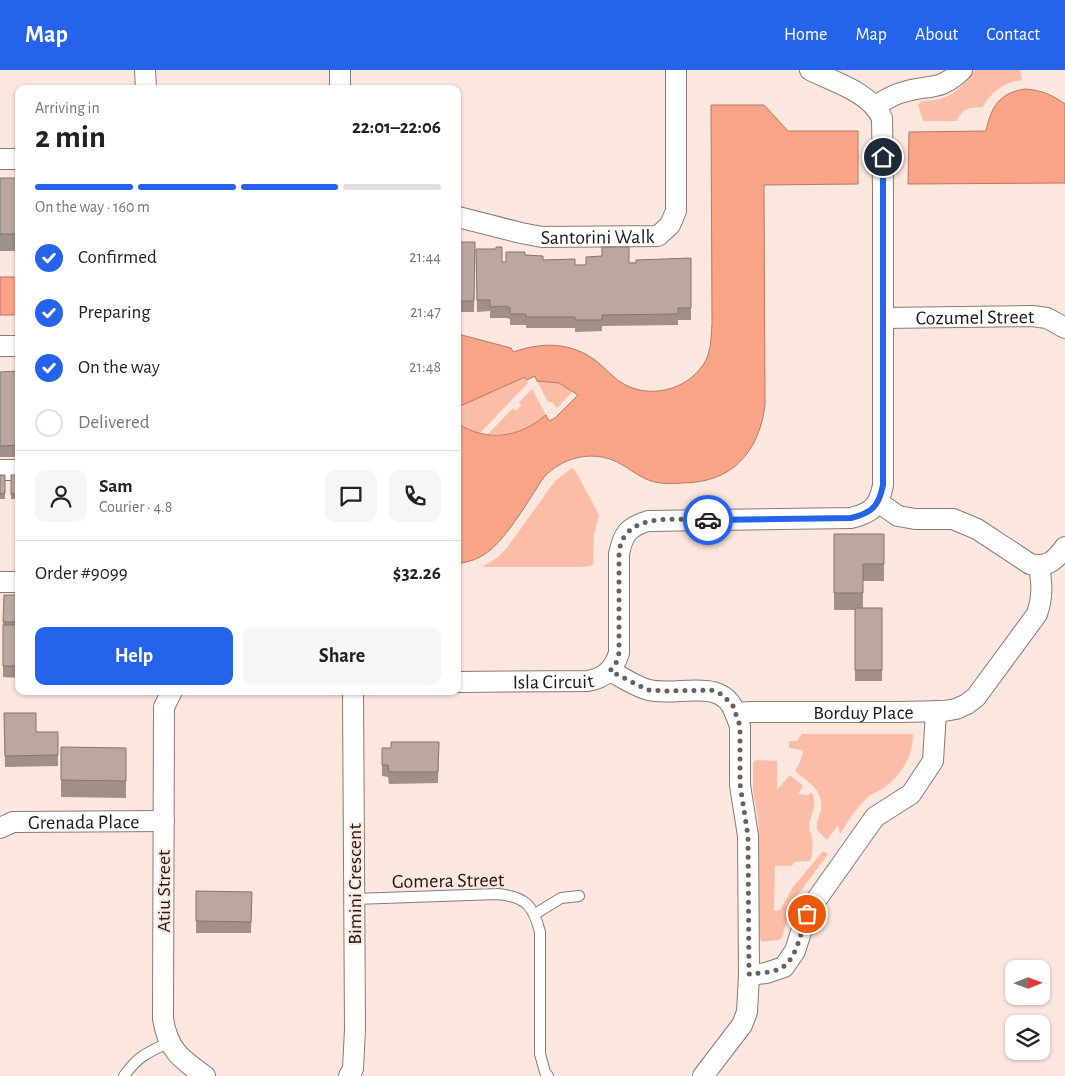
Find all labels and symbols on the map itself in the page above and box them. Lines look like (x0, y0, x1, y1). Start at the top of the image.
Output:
pin (862, 136, 904, 178)
street label: Santorini Walk (541, 227, 655, 248)
street label: Cozumel Street (916, 307, 1035, 329)
courier (683, 495, 733, 545)
street label: Isla Circuit (513, 671, 596, 693)
street label: Borduy Place (813, 703, 914, 723)
street label: Grenada Place (28, 812, 139, 833)
street label: Bimini Crescent (345, 823, 365, 945)
street label: Atiu Street (154, 849, 174, 932)
street label: Gomera Street (392, 870, 505, 892)
pin (786, 893, 828, 935)
north arrow (1005, 960, 1050, 1005)

